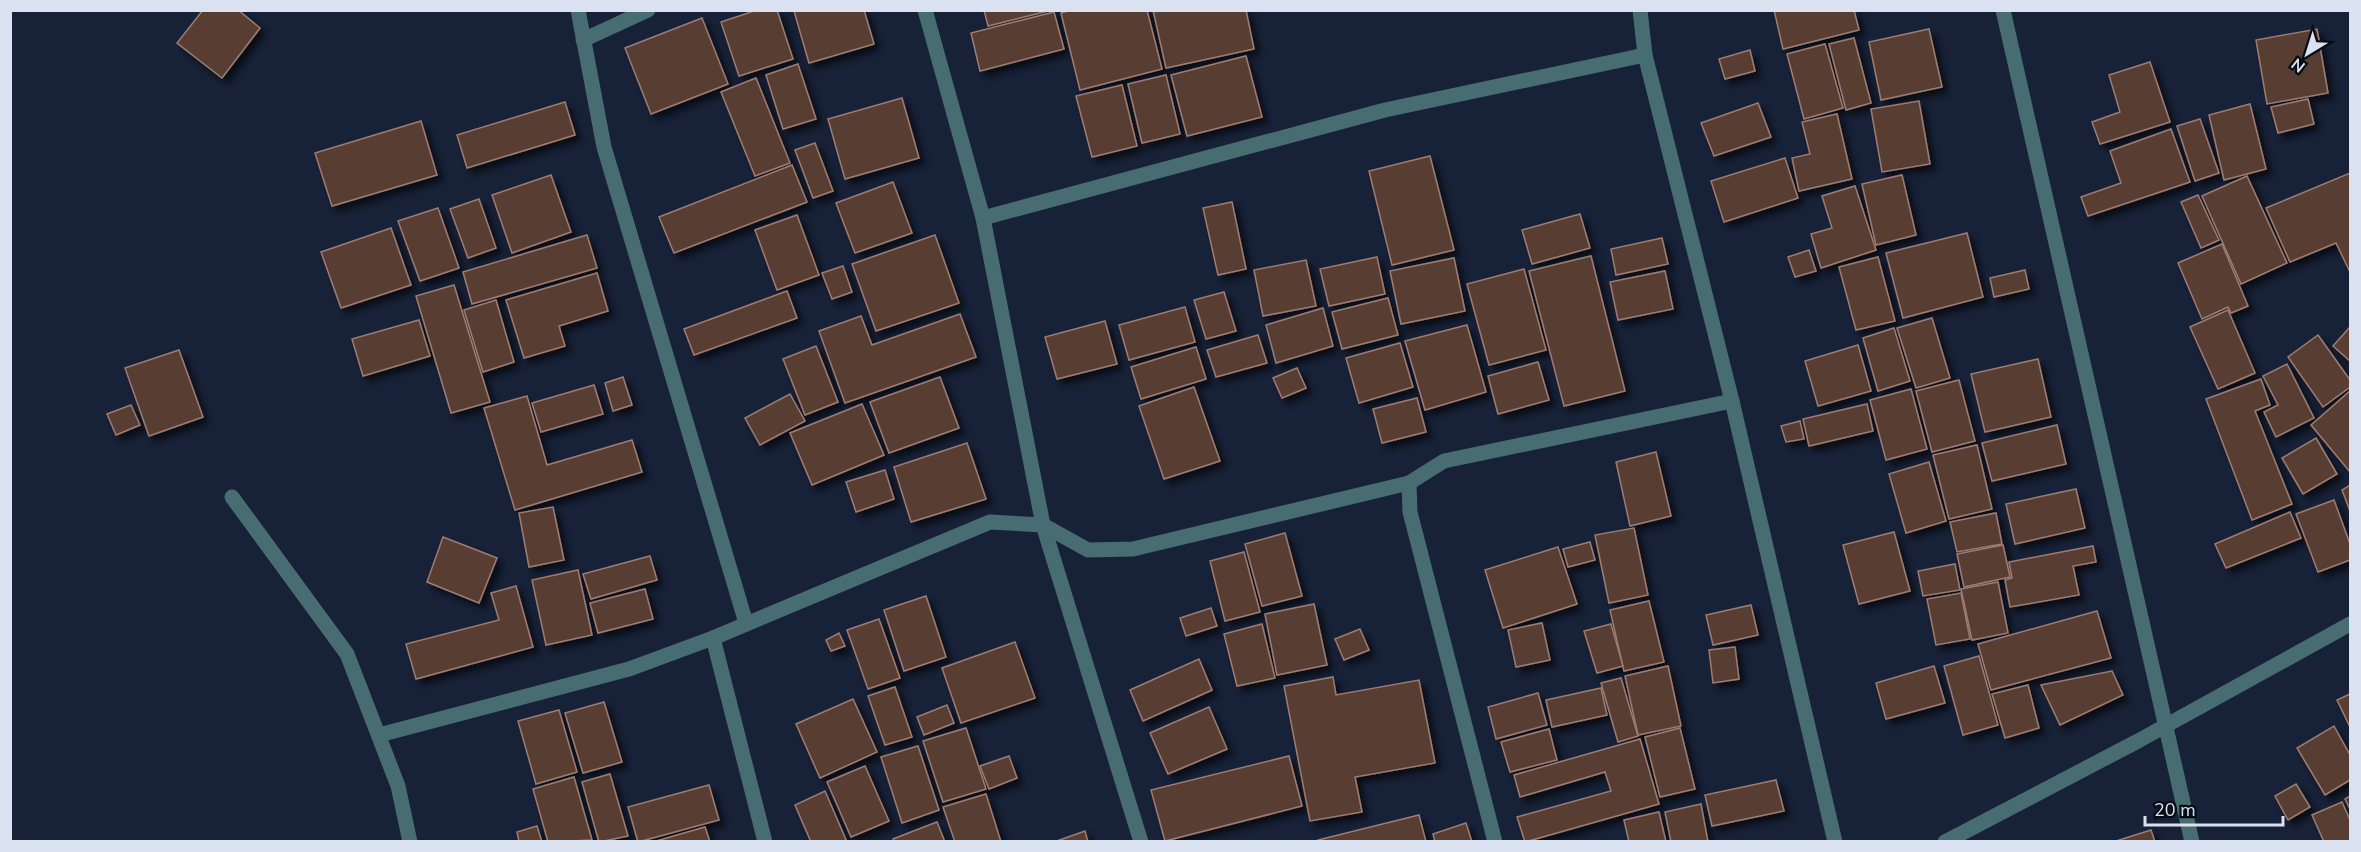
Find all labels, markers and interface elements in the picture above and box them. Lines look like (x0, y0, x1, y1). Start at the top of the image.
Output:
north arrow (2277, 24, 2337, 84)
text: N (2287, 53, 2310, 77)
scale bar (2145, 789, 2283, 827)
text: 20 m (2154, 798, 2196, 822)

